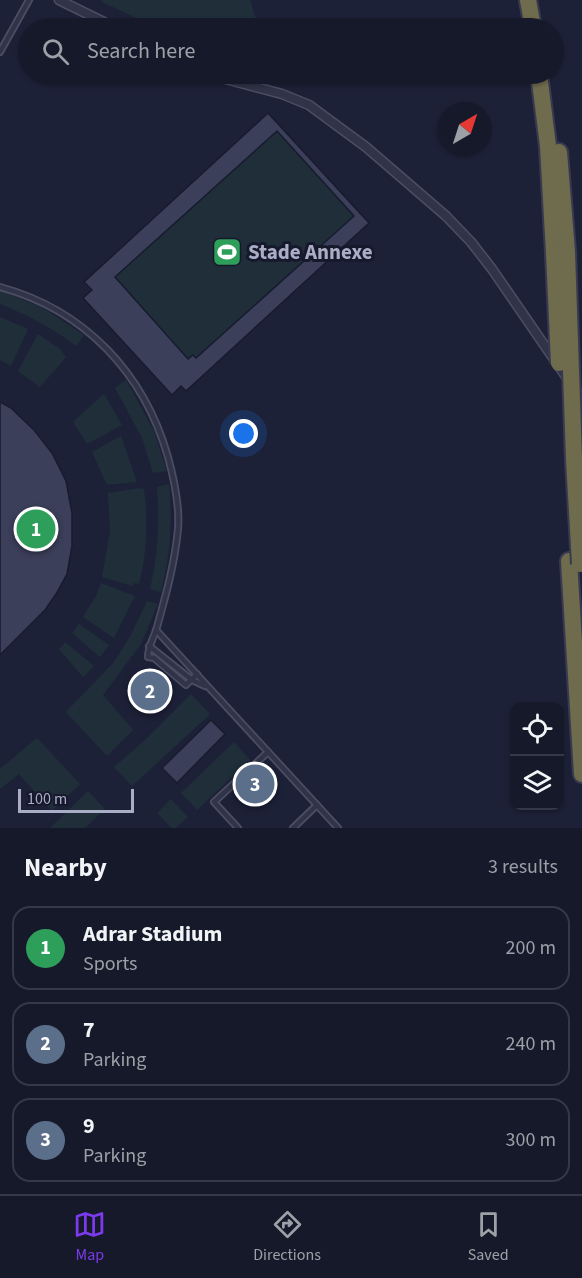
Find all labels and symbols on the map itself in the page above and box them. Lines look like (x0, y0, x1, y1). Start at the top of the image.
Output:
north arrow (438, 102, 492, 156)
sports icon: Stade Annexe (211, 236, 243, 268)
place label: Stade Annexe (248, 237, 373, 267)
your location (229, 419, 258, 448)
pin: 1 (16, 506, 56, 552)
pin: 2 (130, 668, 170, 714)
pin: 3 (236, 762, 274, 806)
scale bar (18, 786, 134, 814)

